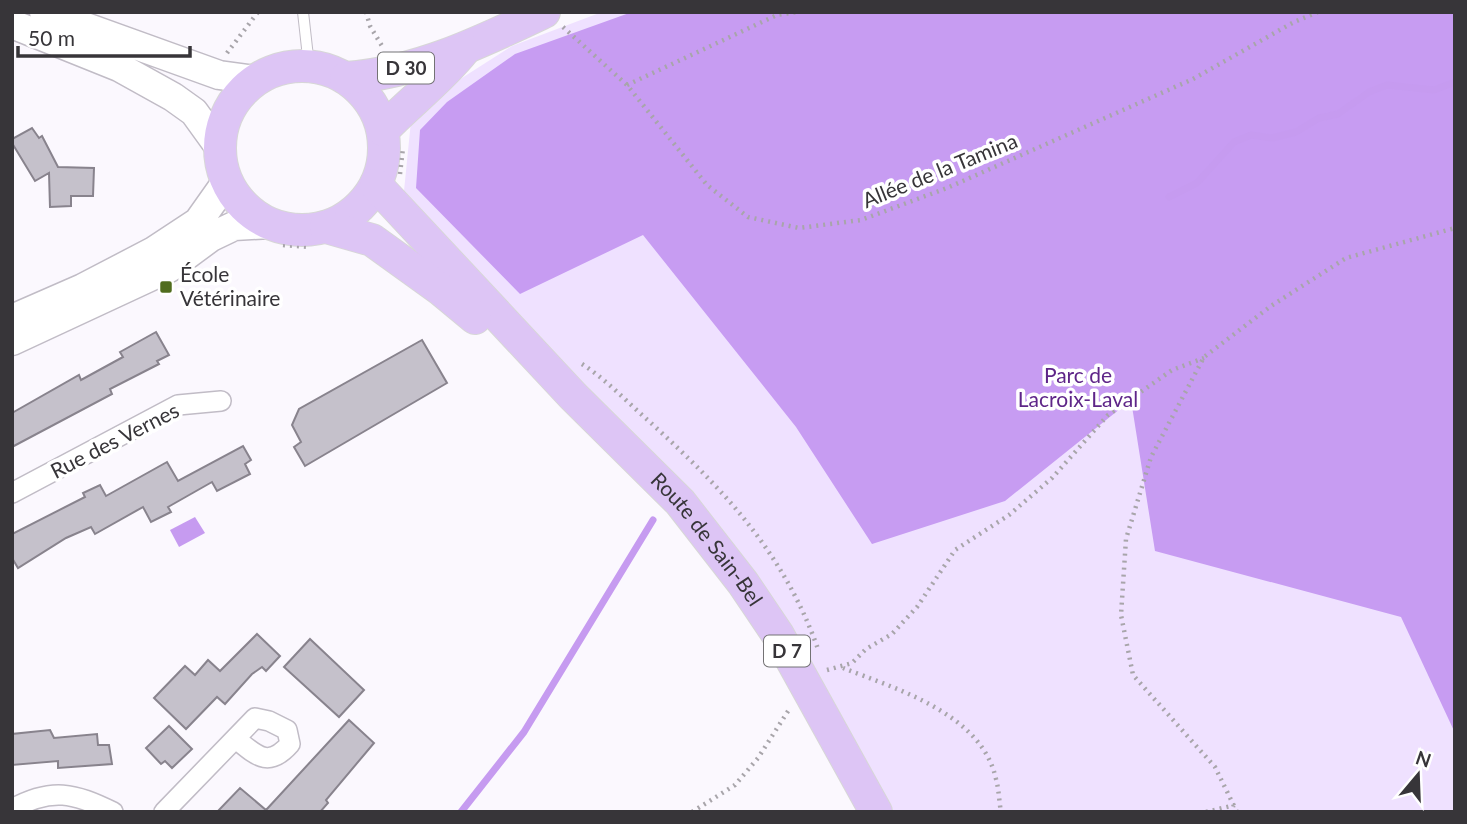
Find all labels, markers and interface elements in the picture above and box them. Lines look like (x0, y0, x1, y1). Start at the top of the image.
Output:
scale bar (18, 14, 189, 58)
text: 50 m (28, 25, 75, 50)
road number: D 30 (378, 52, 434, 83)
street label: Allée de la Tamina (858, 127, 1021, 212)
place label: École Vétérinaire (180, 261, 280, 310)
marker: École Vétérinaire (158, 279, 174, 295)
park label: Parc de Lacroix-Laval (1018, 362, 1138, 411)
street label: Rue des Vernes (46, 397, 183, 483)
street label: Route de Sain-Bel (646, 466, 769, 610)
road number: D 7 (764, 636, 810, 666)
north arrow (1383, 740, 1453, 810)
text: N (1413, 745, 1434, 772)

